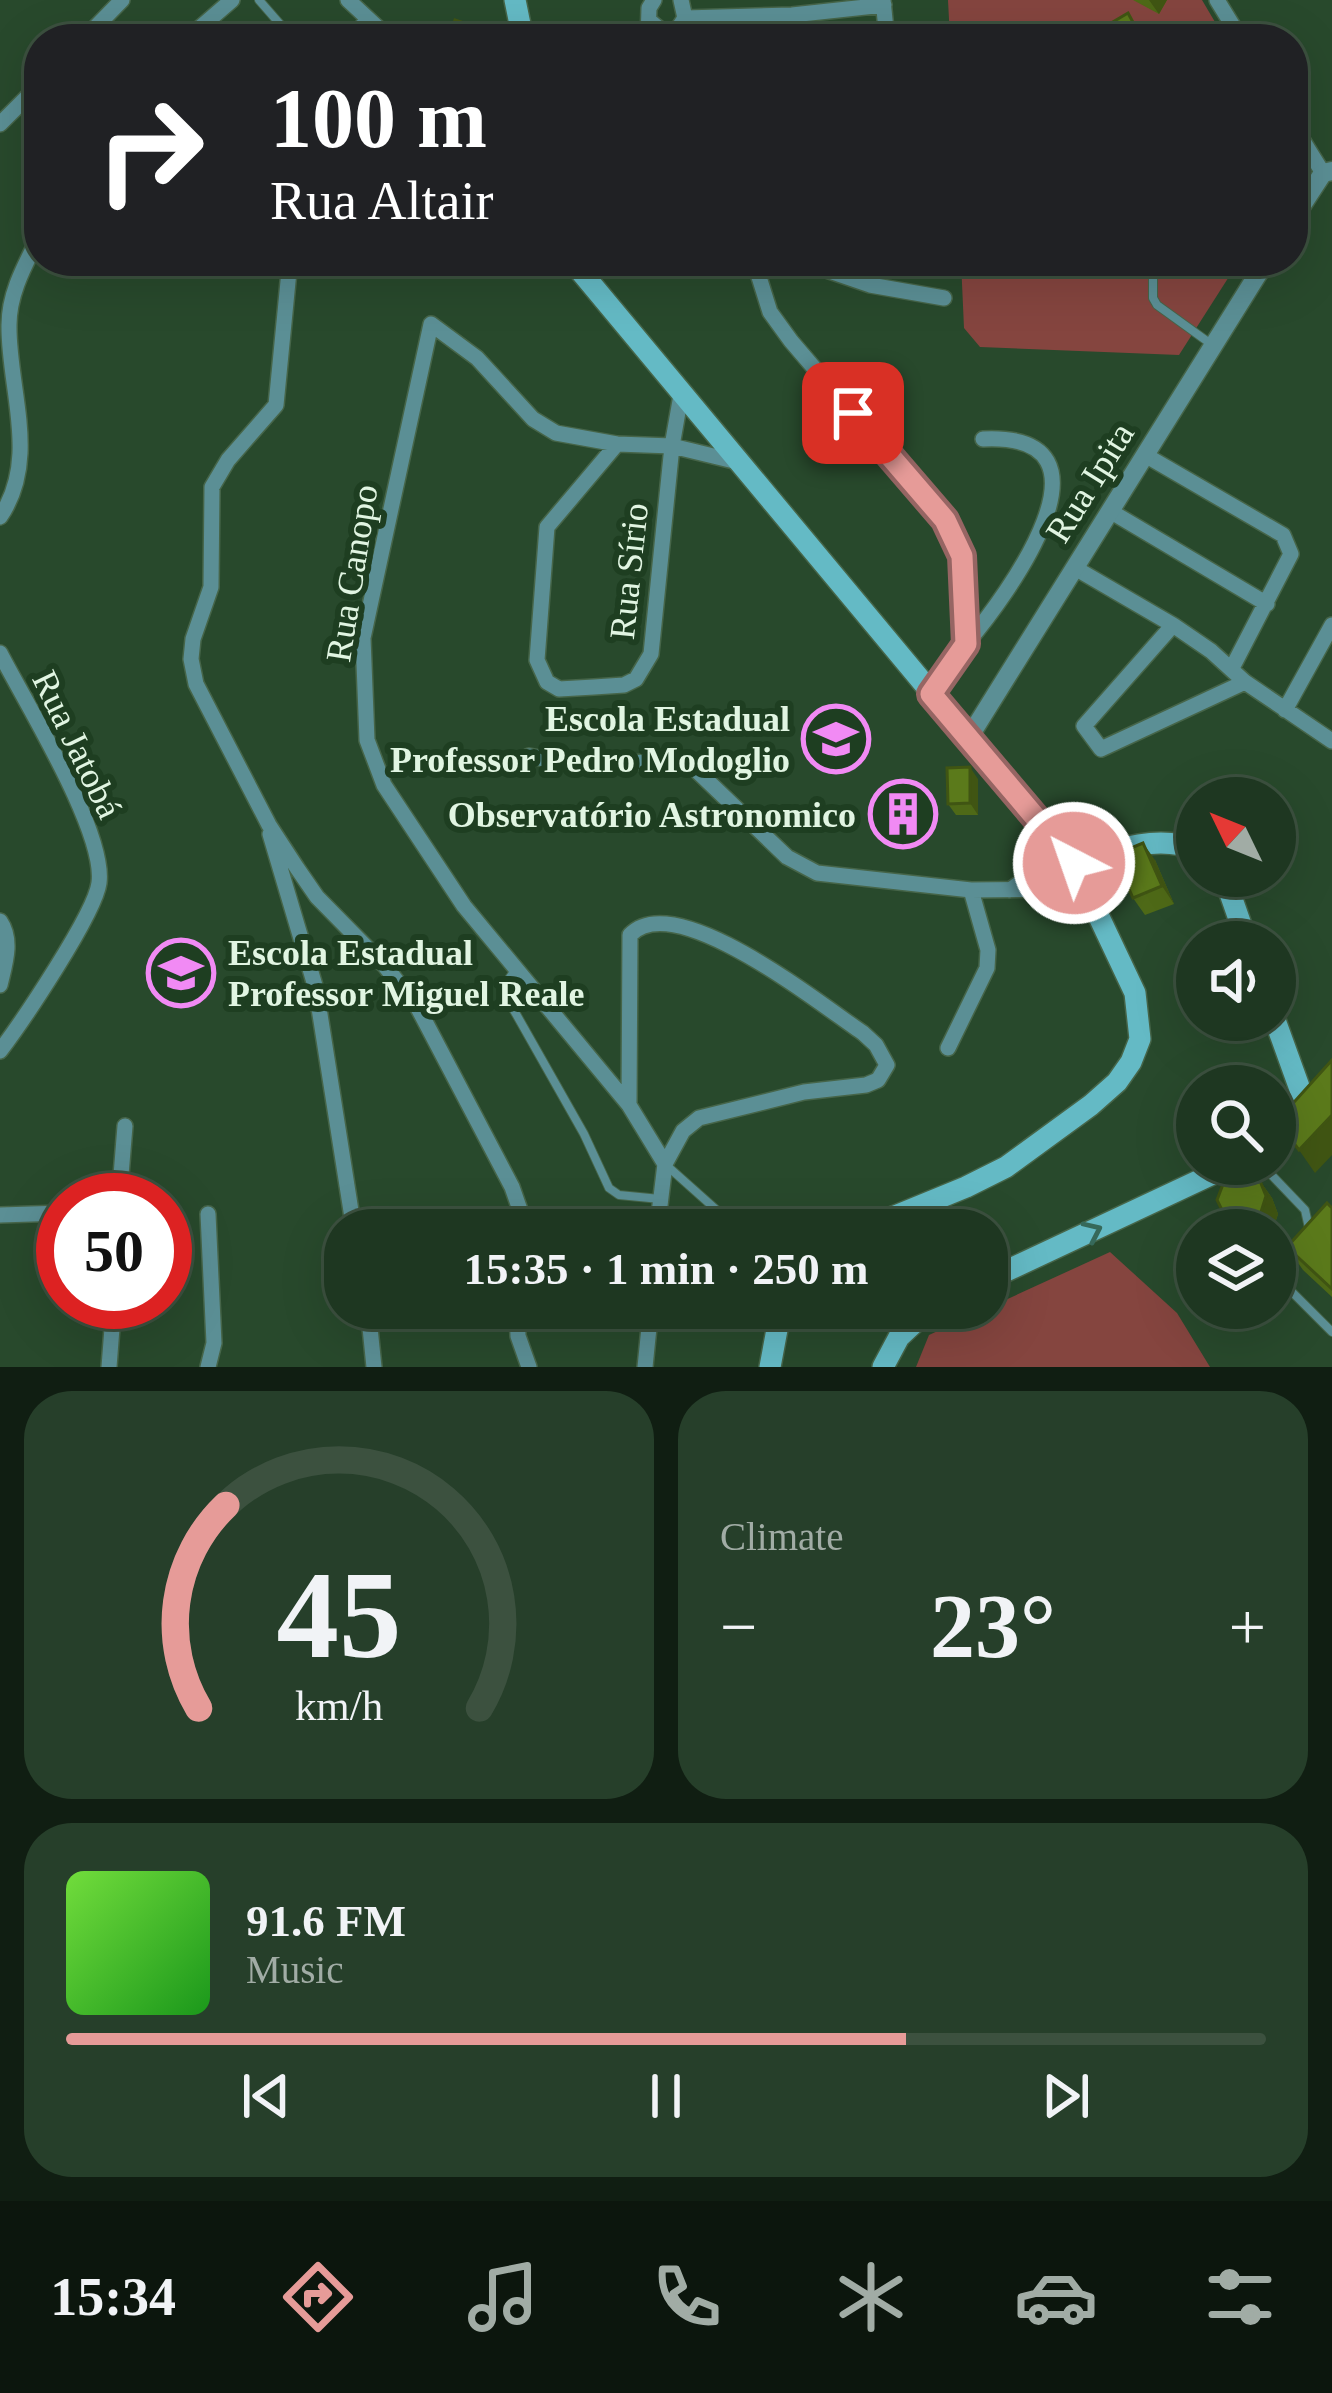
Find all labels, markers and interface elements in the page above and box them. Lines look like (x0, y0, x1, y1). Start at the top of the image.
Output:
icon: right (72, 72, 228, 228)
text: 100 m (270, 72, 487, 165)
text: Rua Altair (270, 171, 493, 231)
pin (802, 362, 904, 464)
icon: arrive (820, 380, 886, 446)
street label: Rua Ipita (1038, 416, 1142, 550)
street label: Rua Canopo (318, 482, 386, 665)
street label: Rua Sírio (602, 501, 656, 641)
street label: Rua Jatobá (24, 664, 130, 825)
place label: Escola Estadual Professor Pedro Modoglio (390, 699, 790, 780)
school or university icon: Escola Estadual Professor Pedro Modoglio (801, 704, 871, 774)
north arrow (1176, 777, 1296, 897)
map controls (1176, 777, 1296, 1329)
building icon: Observatório Astronomico (868, 779, 938, 849)
place label: Observatório Astronomico (448, 795, 856, 835)
position arrow (1011, 800, 1137, 926)
button: sound (1176, 921, 1296, 1041)
place label: Escola Estadual Professor Miguel Reale (228, 933, 585, 1014)
school or university icon: Escola Estadual Professor Miguel Reale (146, 938, 216, 1008)
button: search (1176, 1065, 1296, 1185)
speed limit sign: 50 (36, 1173, 192, 1329)
button: layers (1176, 1209, 1296, 1329)
one-way arrow (1081, 1222, 1102, 1245)
text: 15:35 · 1 min · 250 m (464, 1244, 869, 1294)
text: Climate (720, 1515, 843, 1558)
text: 45 (277, 1546, 401, 1684)
text: 23° (930, 1577, 1056, 1676)
text: − (720, 1590, 757, 1663)
text: + (1229, 1590, 1266, 1663)
text: km/h (295, 1682, 383, 1729)
text: 91.6 FM (246, 1896, 406, 1946)
text: Music (246, 1948, 344, 1991)
icon: previous (233, 2063, 299, 2129)
icon: pause (633, 2063, 699, 2129)
icon: next (1033, 2063, 1099, 2129)
icon: directions (276, 2255, 360, 2339)
icon: music (461, 2255, 545, 2339)
icon: phone (645, 2255, 729, 2339)
icon: climate (829, 2255, 913, 2339)
icon: car (1014, 2255, 1098, 2339)
icon: filters (1198, 2255, 1282, 2339)
text: 15:34 (50, 2267, 176, 2327)

